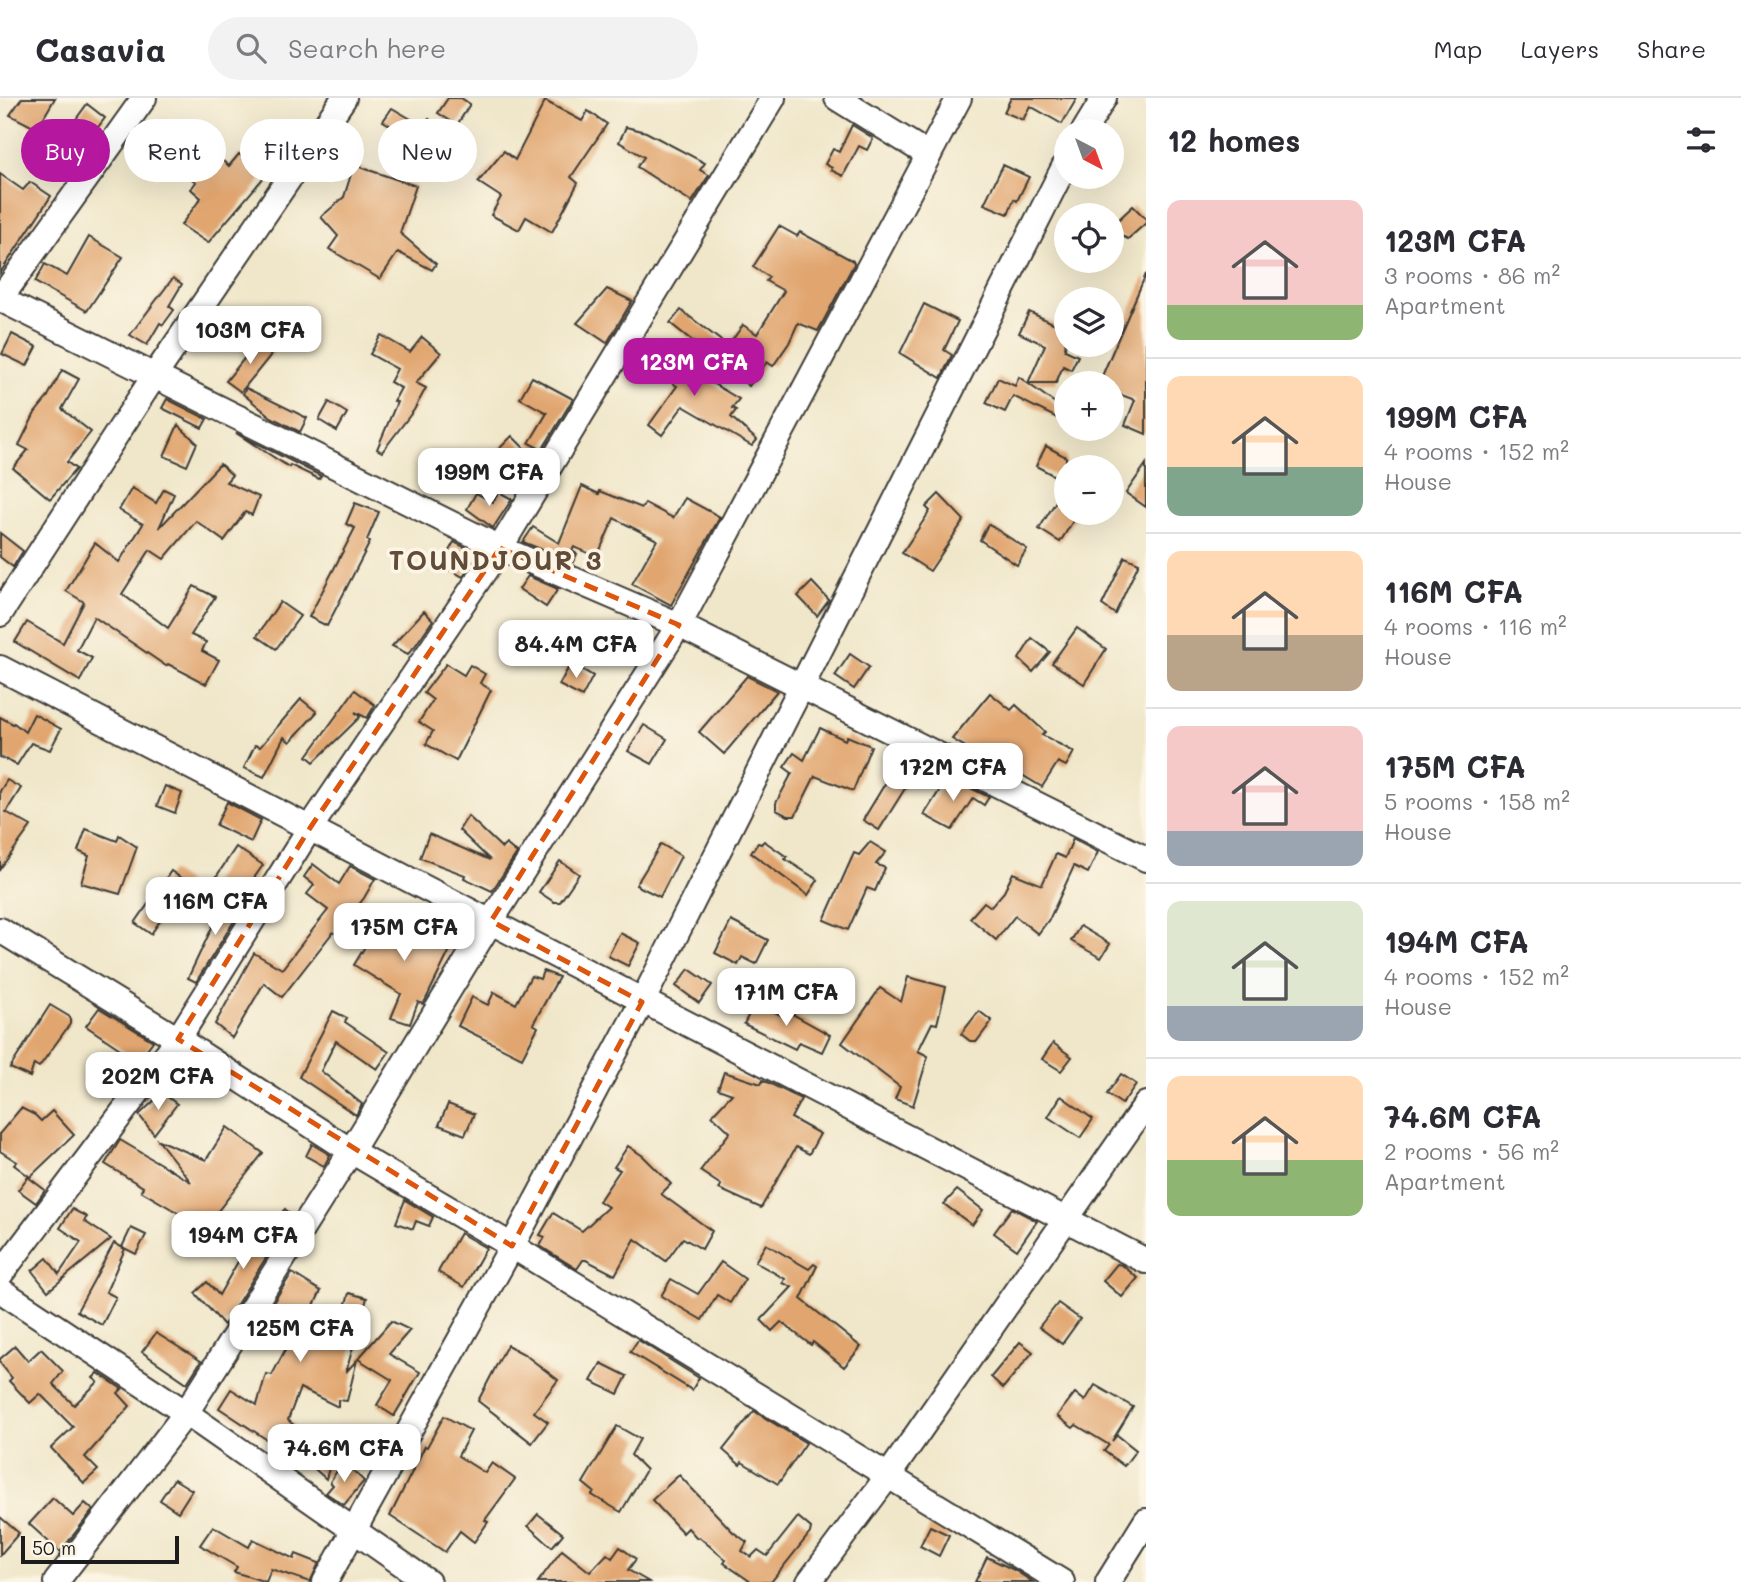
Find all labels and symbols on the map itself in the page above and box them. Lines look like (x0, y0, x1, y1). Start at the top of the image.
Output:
north arrow (1054, 119, 1124, 189)
pin: 103M CFA (178, 306, 322, 366)
pin: 123M CFA (622, 338, 766, 398)
pin: 199M CFA (417, 448, 561, 508)
district label: TOUNDJOUR 3 (389, 543, 603, 577)
pin: 84.4M CFA (496, 620, 656, 680)
pin: 172M CFA (881, 744, 1025, 803)
pin: 116M CFA (143, 878, 287, 937)
pin: 175M CFA (332, 904, 476, 963)
pin: 171M CFA (714, 968, 858, 1028)
pin: 202M CFA (86, 1052, 230, 1112)
pin: 194M CFA (171, 1212, 315, 1271)
pin: 125M CFA (228, 1304, 372, 1364)
pin: 74.6M CFA (264, 1424, 424, 1484)
scale bar (21, 1533, 178, 1565)

